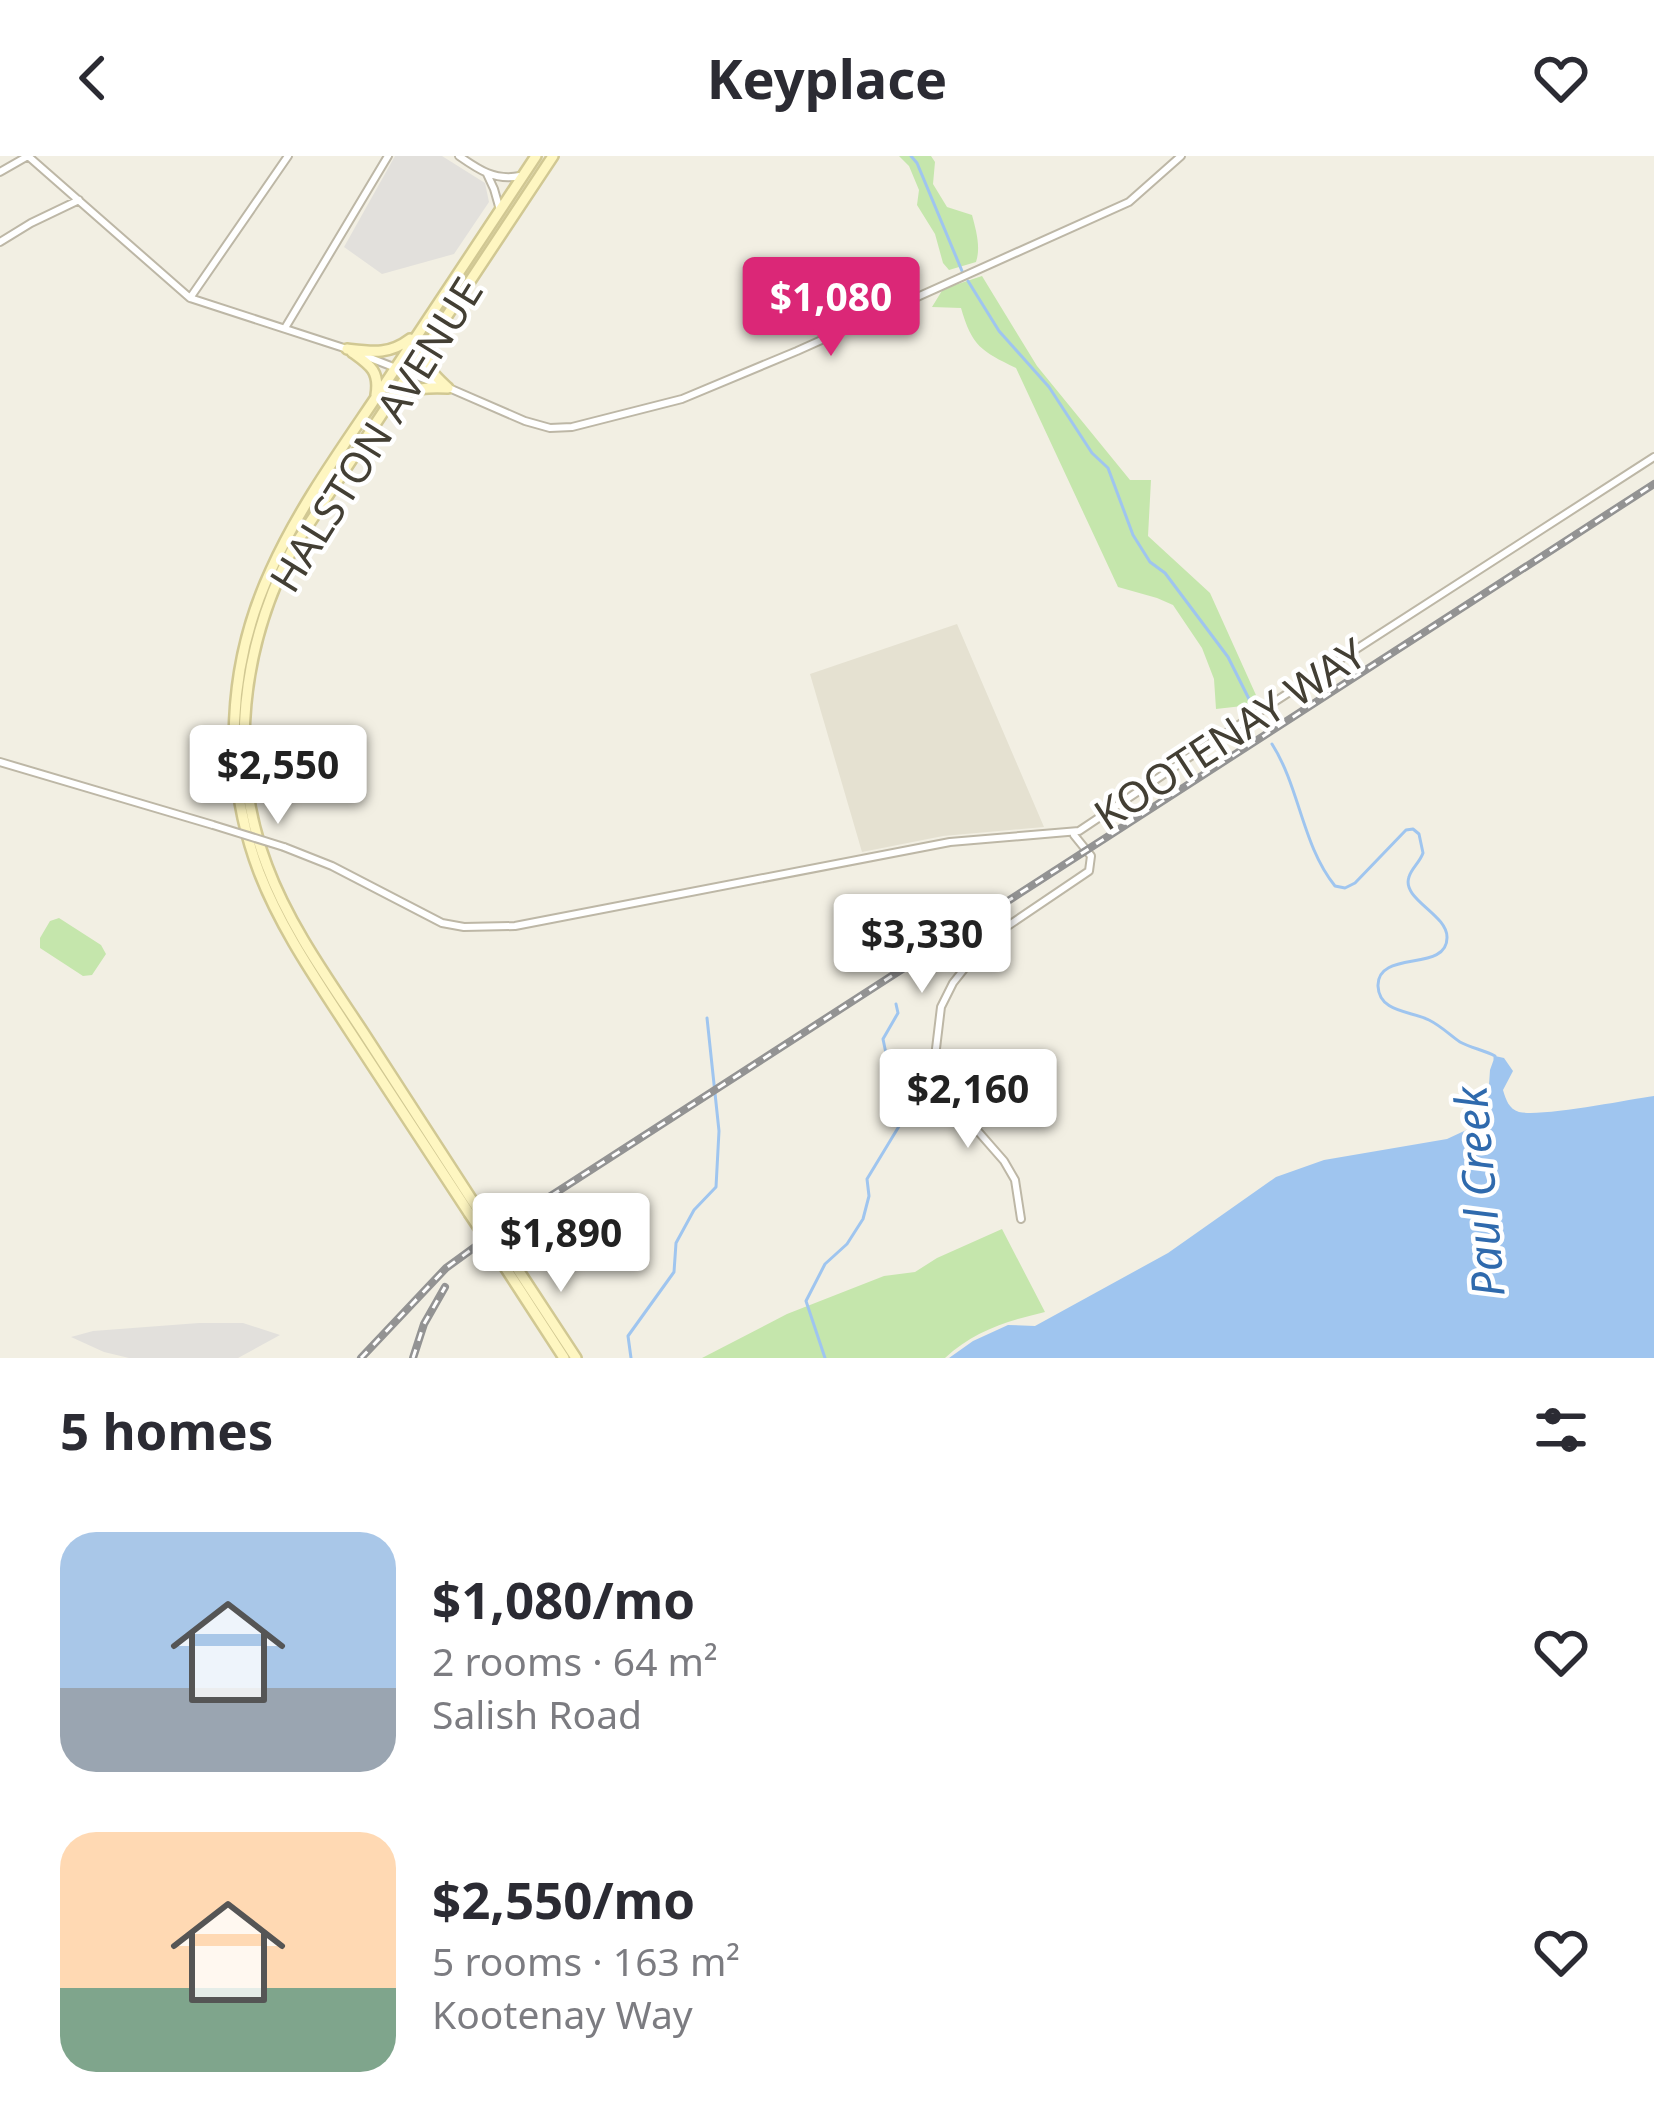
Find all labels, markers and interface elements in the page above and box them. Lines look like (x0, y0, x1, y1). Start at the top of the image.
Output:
text: Keyplace (707, 41, 947, 115)
icon: back (60, 45, 126, 111)
icon: heart (1528, 45, 1594, 111)
pin: $1,080 (733, 257, 929, 359)
street label: HALSTON AVENUE (255, 266, 495, 602)
text: $1,080 (770, 269, 892, 322)
street label: KOOTENAY WAY (1082, 624, 1376, 842)
pin: $2,550 (180, 725, 376, 827)
text: $2,550 (217, 737, 339, 790)
pin: $3,330 (824, 894, 1020, 996)
text: $3,330 (861, 906, 983, 959)
pin: $2,160 (870, 1049, 1066, 1151)
text: $2,160 (907, 1061, 1029, 1114)
water label: Paul Creek (1438, 1083, 1518, 1300)
pin: $1,890 (463, 1193, 659, 1295)
text: $1,890 (500, 1205, 622, 1258)
text: 5 homes (60, 1395, 273, 1465)
icon: filters (1528, 1397, 1594, 1463)
text: $1,080/mo (432, 1564, 695, 1634)
icon: home (156, 1580, 300, 1724)
icon: heart (1528, 1619, 1594, 1685)
text: 2 rooms · 64 m² (432, 1634, 718, 1687)
text: Salish Road (432, 1687, 642, 1740)
text: $2,550/mo (432, 1864, 695, 1934)
icon: home (156, 1880, 300, 2024)
icon: heart (1528, 1919, 1594, 1985)
text: 5 rooms · 163 m² (432, 1934, 740, 1987)
text: Kootenay Way (432, 1987, 693, 2040)

